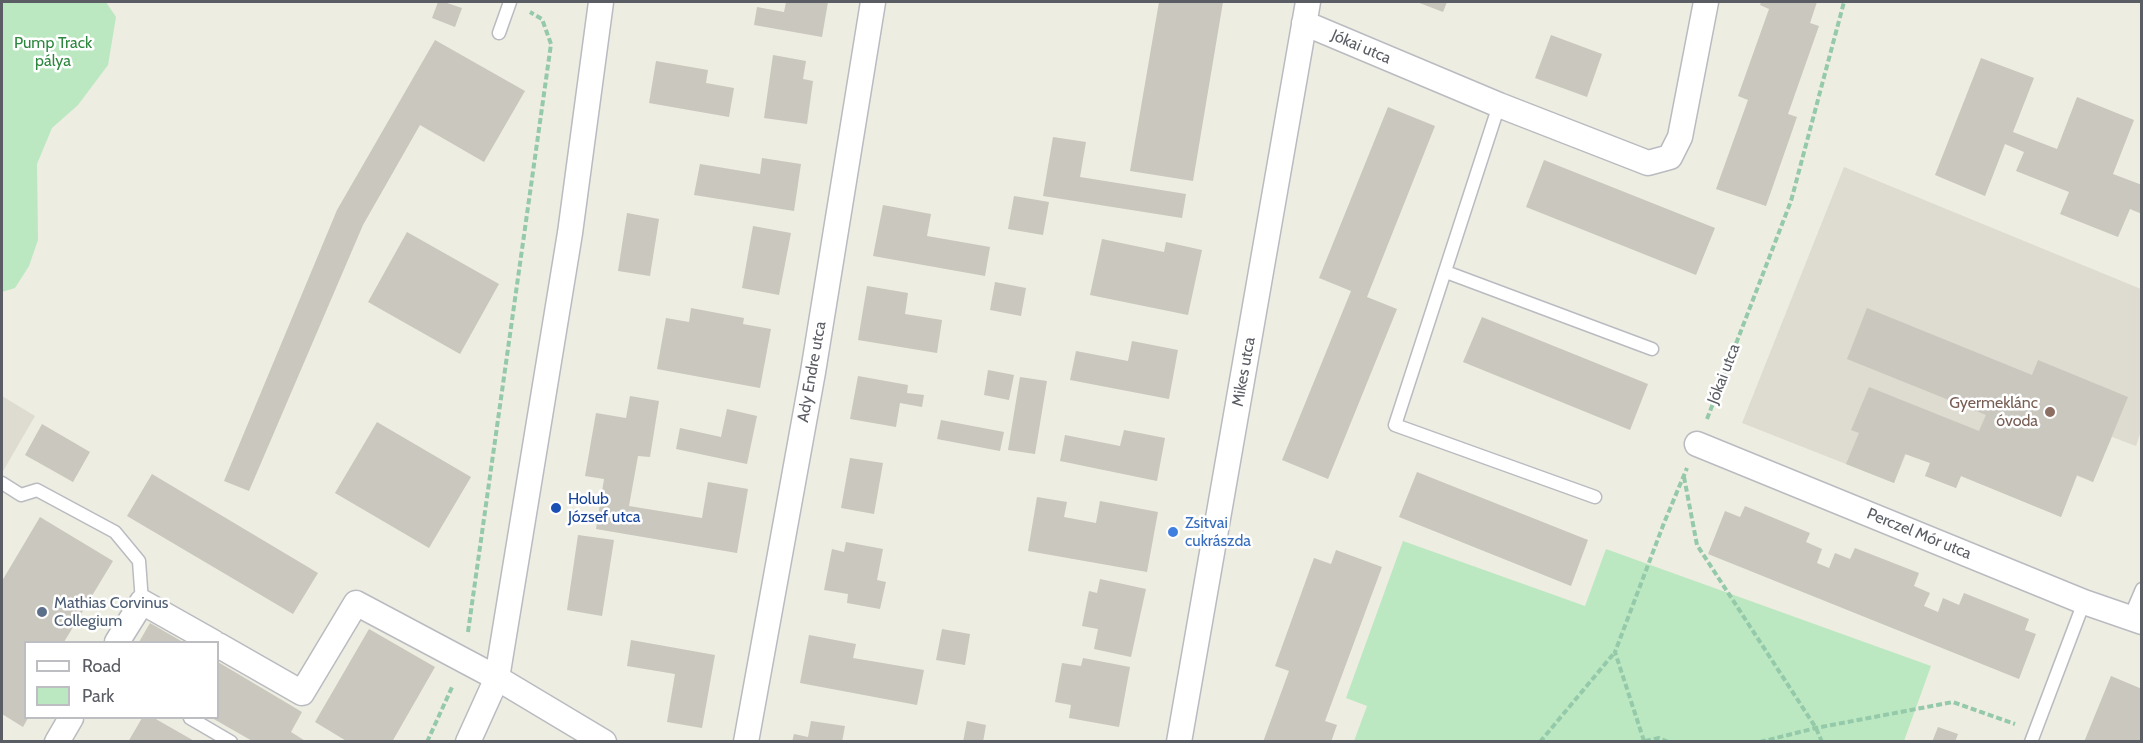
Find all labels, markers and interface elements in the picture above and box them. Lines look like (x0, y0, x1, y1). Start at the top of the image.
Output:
street label: Jókai utca (1328, 26, 1394, 68)
park label: Pump Track pálya (14, 33, 92, 71)
street label: Ady Endre utca (794, 320, 830, 424)
street label: Mikes utca (1228, 336, 1260, 408)
street label: Jókai utca (1704, 341, 1744, 407)
place label: Gyermeklánc óvoda (1949, 393, 2038, 431)
marker: Gyermeklánc óvoda (2043, 405, 2057, 419)
place label: Holub József utca (568, 489, 640, 527)
marker: Holub József utca (549, 501, 563, 515)
street label: Perczel Mór utca (1864, 504, 1974, 564)
place label: Zsitvai cukrászda (1185, 513, 1251, 551)
marker: Zsitvai cukrászda (1166, 525, 1180, 539)
place label: Mathias Corvinus Collegium (54, 593, 168, 631)
marker: Mathias Corvinus Collegium (35, 605, 49, 619)
legend (24, 641, 219, 719)
text: Road (82, 655, 121, 677)
text: Park (82, 685, 114, 707)

